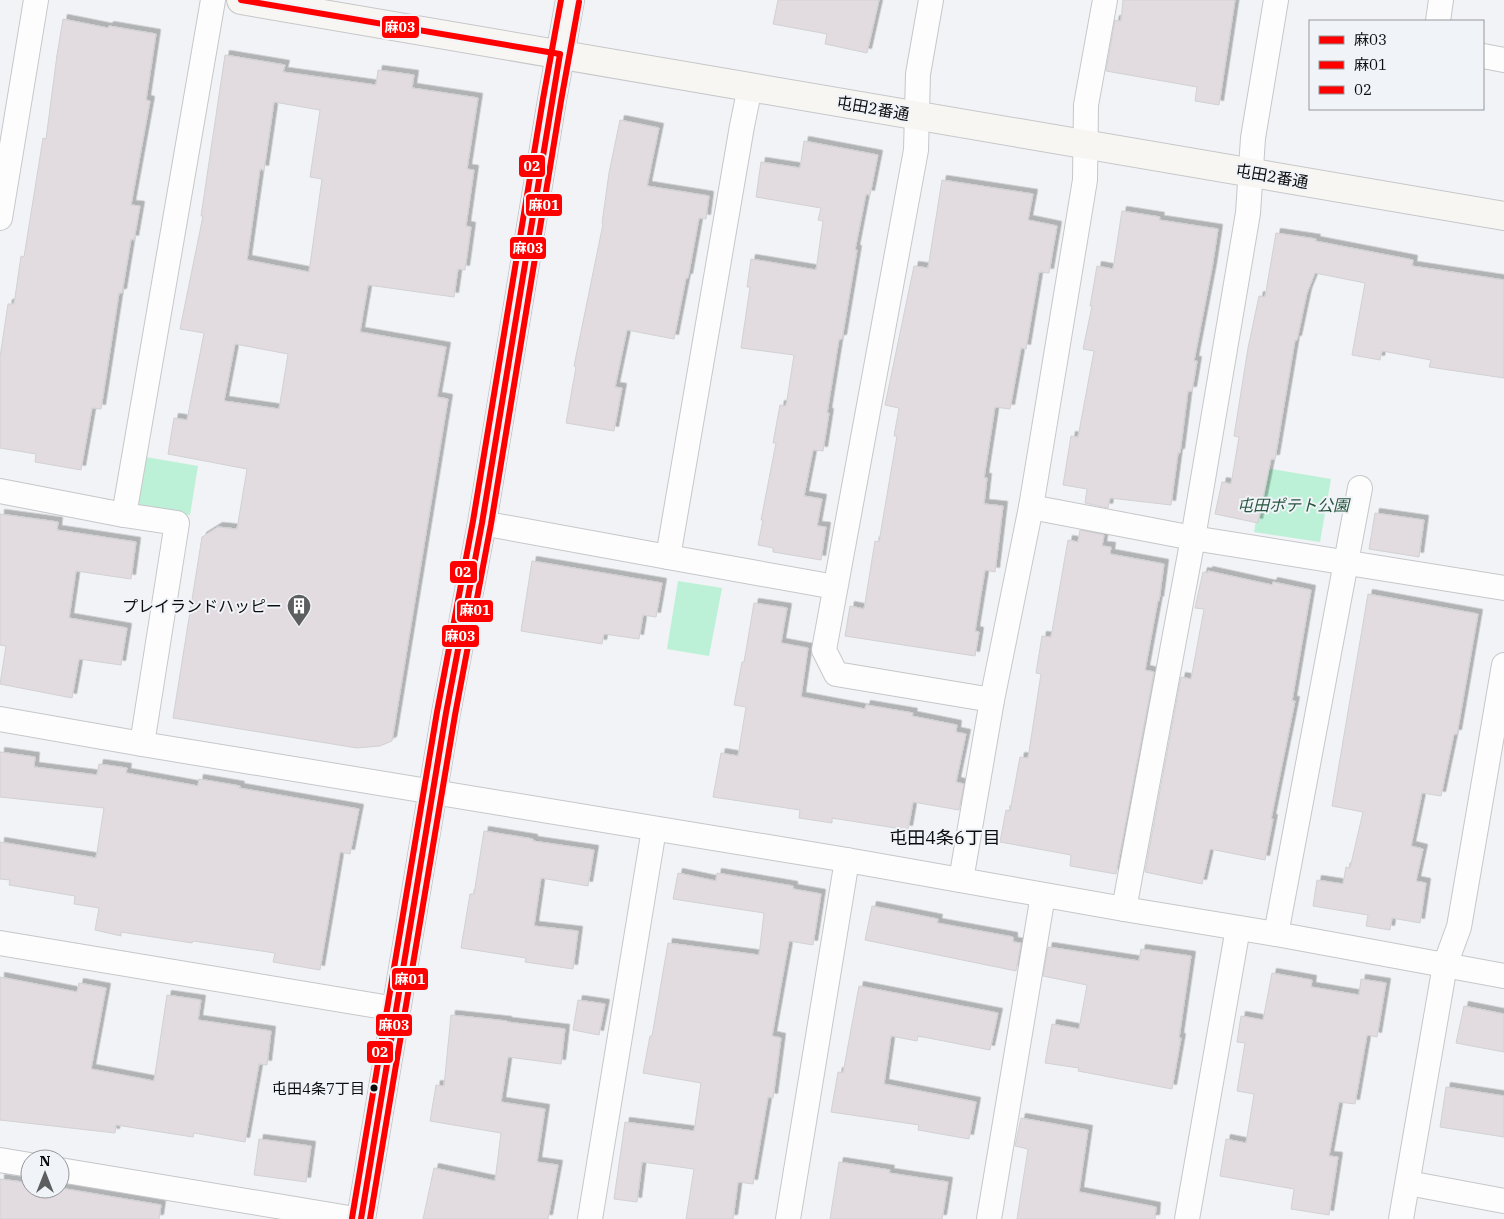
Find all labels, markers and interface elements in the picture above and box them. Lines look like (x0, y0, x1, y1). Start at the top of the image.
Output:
line badge: 麻03 (381, 15, 420, 39)
text: 麻03 (385, 18, 415, 36)
legend (1309, 20, 1484, 110)
text: 麻03 (1354, 30, 1387, 49)
text: 麻01 (1354, 55, 1387, 74)
text: 02 (1354, 80, 1372, 99)
street label: 屯田2番通 (835, 92, 911, 124)
line badge: 02 (518, 154, 546, 178)
text: 02 (524, 157, 540, 175)
street label: 屯田2番通 (1234, 160, 1310, 192)
line badge: 麻01 (525, 193, 563, 217)
text: 麻01 (529, 196, 559, 214)
line badge: 麻03 (509, 236, 547, 260)
text: 麻03 (513, 239, 543, 257)
park label: 屯田ポテト公園 (1237, 495, 1351, 515)
line badge: 02 (449, 560, 478, 584)
text: 02 (455, 563, 471, 581)
building icon: プレイランドハッピー (286, 593, 312, 627)
place label: プレイランドハッピー (122, 596, 282, 616)
line badge: 麻01 (456, 599, 494, 623)
text: 麻01 (460, 601, 490, 619)
line badge: 麻03 (441, 624, 480, 648)
text: 麻03 (445, 627, 475, 645)
district label: 屯田4条6丁目 (889, 826, 1001, 849)
line badge: 麻01 (391, 967, 429, 991)
text: 麻01 (395, 970, 425, 988)
line badge: 麻03 (375, 1013, 413, 1037)
text: 麻03 (379, 1016, 409, 1034)
line badge: 02 (366, 1040, 394, 1064)
text: 02 (372, 1043, 388, 1061)
place label: 屯田4条7丁目 (272, 1079, 365, 1098)
marker: 屯田4条7丁目 (369, 1083, 379, 1093)
north arrow (20, 1149, 70, 1199)
text: N (39, 1152, 51, 1170)

